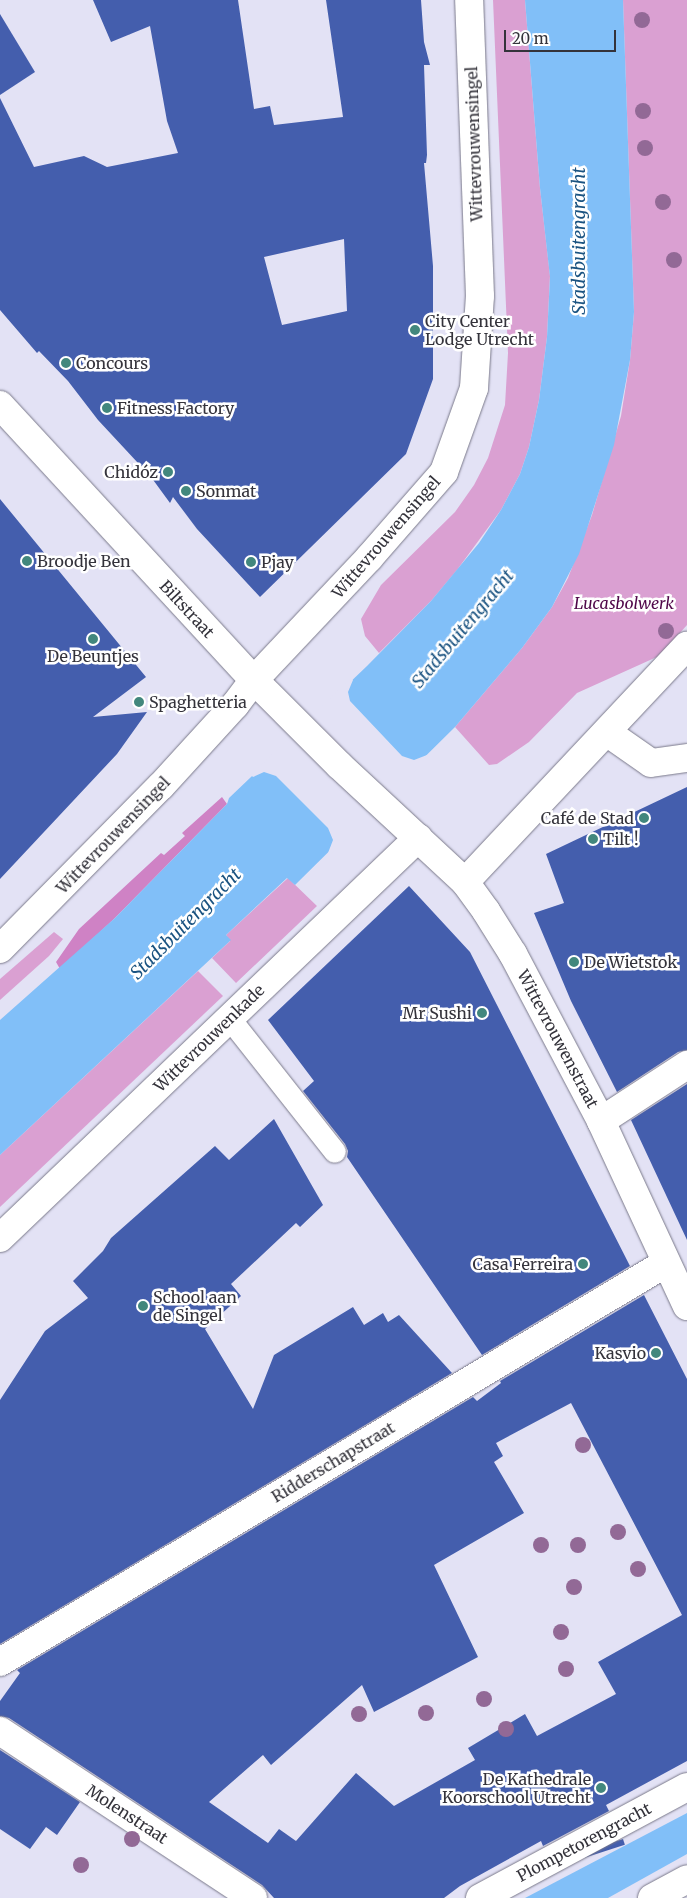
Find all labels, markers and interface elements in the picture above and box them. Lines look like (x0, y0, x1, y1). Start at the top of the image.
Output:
scale bar (507, 20, 620, 52)
text: 20 m (512, 29, 549, 48)
street label: Wittevrouwensingel (462, 66, 486, 222)
water label: Stadsbuitengracht (568, 167, 590, 315)
place label: City Center Lodge Utrecht (425, 311, 534, 349)
marker: City Center Lodge Utrecht (409, 324, 421, 336)
place label: Concours (76, 353, 148, 373)
marker: Concours (60, 357, 72, 369)
place label: Fitness Factory (117, 398, 234, 418)
marker: Fitness Factory (101, 402, 113, 414)
place label: Chidóz (104, 462, 158, 482)
marker: Chidóz (162, 466, 174, 478)
street label: Wittevrouwensingel (328, 472, 444, 602)
place label: Sonmat (196, 481, 256, 501)
marker: Sonmat (180, 485, 192, 497)
place label: Broodje Ben (37, 551, 131, 571)
place label: Pjay (261, 552, 294, 572)
marker: Broodje Ben (21, 555, 33, 567)
marker: Pjay (245, 556, 257, 568)
water label: Stadsbuitengracht (407, 566, 519, 692)
street label: Biltstraat (156, 576, 218, 642)
park label: Lucasbolwerk (574, 593, 674, 613)
marker: De Beuntjes (87, 633, 99, 645)
place label: De Beuntjes (47, 646, 139, 666)
place label: Spaghetteria (149, 692, 247, 712)
marker: Spaghetteria (133, 696, 145, 708)
street label: Wittevrouwensingel (52, 773, 174, 897)
place label: Café de Stad (541, 808, 634, 828)
marker: Café de Stad (638, 812, 650, 824)
place label: Tilt ! (603, 829, 639, 849)
marker: Tilt ! (587, 833, 599, 845)
water label: Stadsbuitengracht (126, 864, 246, 984)
place label: De Wietstok (584, 952, 677, 972)
marker: De Wietstok (568, 956, 580, 968)
street label: Wittevrouwenstraat (513, 967, 603, 1111)
street label: Wittevrouwenkade (150, 980, 268, 1096)
place label: Mr Sushi (403, 1003, 472, 1023)
marker: Mr Sushi (476, 1007, 488, 1019)
place label: Casa Ferreira (473, 1254, 573, 1274)
marker: Casa Ferreira (577, 1258, 589, 1270)
place label: School aan de Singel (153, 1287, 237, 1325)
marker: School aan de Singel (137, 1300, 149, 1312)
place label: Kasvio (595, 1343, 646, 1363)
marker: Kasvio (650, 1347, 662, 1359)
street label: Ridderschapstraat (268, 1418, 398, 1506)
place label: De Kathedrale Koorschool Utrecht (442, 1769, 591, 1807)
street label: Molenstraat (83, 1781, 171, 1847)
marker: De Kathedrale Koorschool Utrecht (595, 1782, 607, 1794)
street label: Plompetorengracht (514, 1798, 654, 1886)

